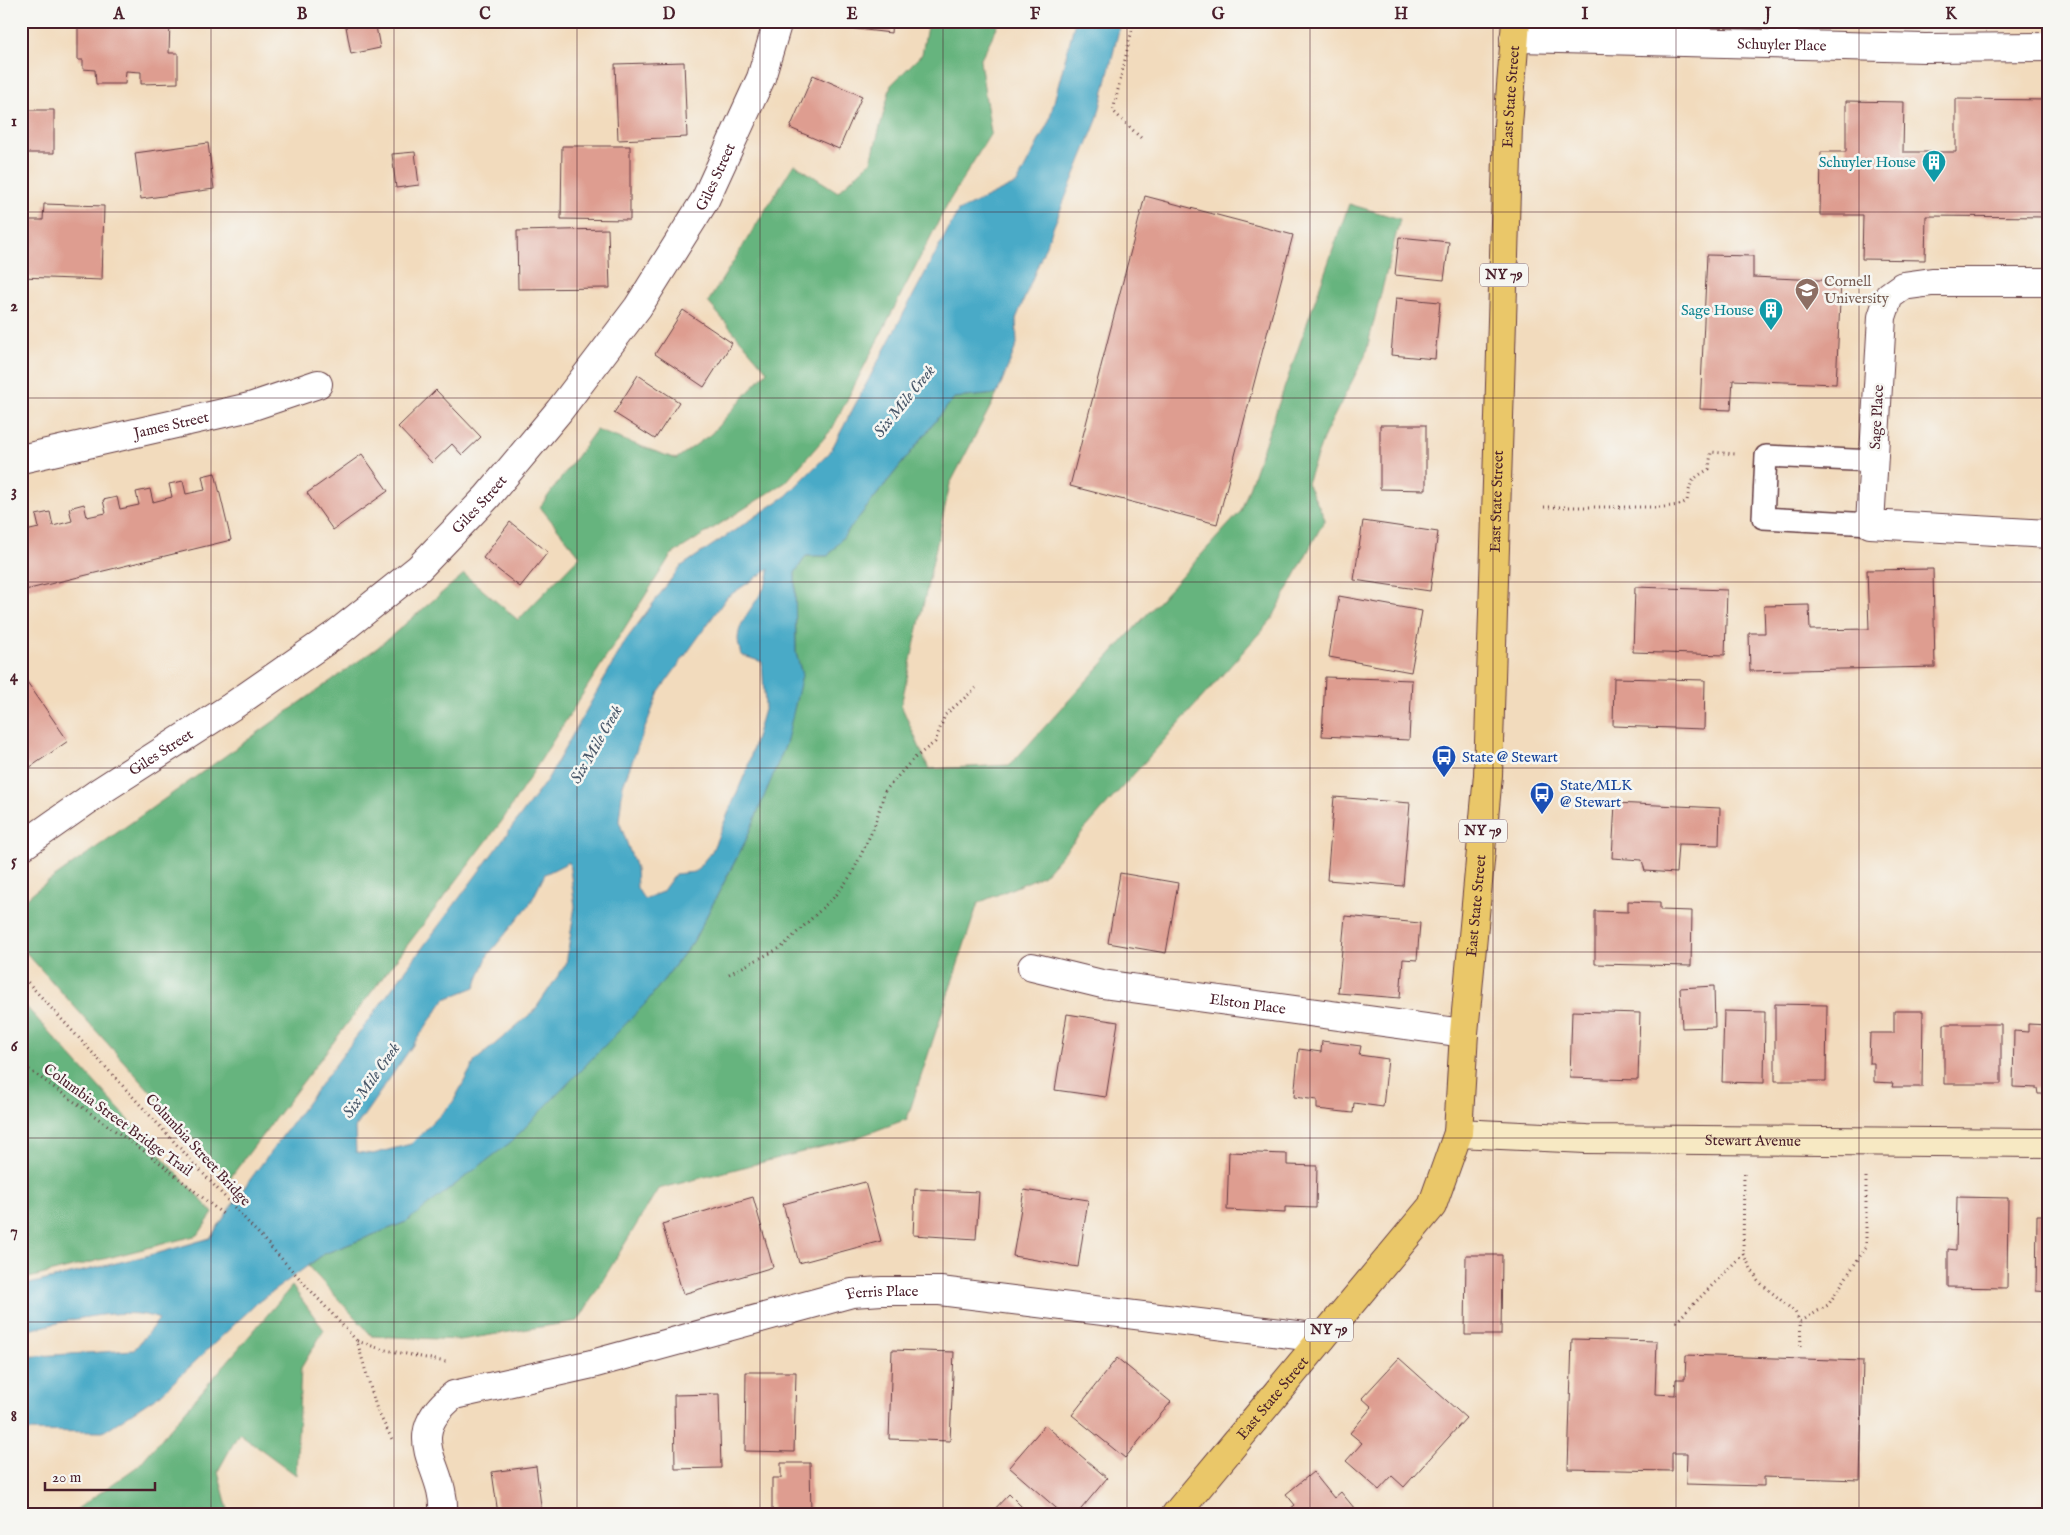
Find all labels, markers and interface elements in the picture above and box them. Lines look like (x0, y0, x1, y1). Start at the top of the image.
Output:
text: A (113, 5, 126, 25)
text: B (297, 5, 308, 25)
text: C (479, 5, 491, 25)
text: D (663, 5, 676, 25)
text: E (846, 5, 858, 25)
text: F (1030, 5, 1041, 25)
text: G (1212, 5, 1225, 25)
text: H (1394, 5, 1408, 25)
text: I (1582, 5, 1589, 25)
text: J (1763, 5, 1772, 25)
text: K (1945, 5, 1958, 25)
street label: Schuyler Place (1737, 34, 1827, 55)
street label: East State Street (1498, 45, 1524, 148)
text: 1 (11, 112, 17, 132)
street label: Giles Street (691, 140, 739, 214)
building icon: Schuyler House (1921, 149, 1947, 183)
place label: Schuyler House (1819, 153, 1916, 172)
road number: NY 79 (1480, 264, 1528, 286)
place label: Cornell University (1824, 272, 1890, 308)
school or university icon: Cornell University (1794, 277, 1820, 311)
text: 2 (10, 297, 18, 317)
building icon: Sage House (1758, 297, 1784, 331)
place label: Sage House (1681, 301, 1754, 320)
water label: Six Mile Creek (870, 361, 941, 442)
street label: Sage Place (1866, 384, 1888, 450)
street label: James Street (130, 407, 211, 443)
street label: East State Street (1485, 450, 1507, 553)
street label: Giles Street (448, 471, 511, 538)
text: 3 (11, 482, 17, 502)
text: 4 (10, 667, 19, 687)
water label: Six Mile Creek (567, 702, 628, 788)
street label: Giles Street (125, 724, 197, 780)
bus stop icon: State @ Stewart (1431, 744, 1457, 778)
place label: State @ Stewart (1462, 748, 1558, 767)
place label: State/MLK @ Stewart (1560, 776, 1632, 812)
bus stop icon: State/MLK @ Stewart (1529, 781, 1555, 815)
road number: NY 79 (1459, 819, 1507, 842)
text: 5 (11, 852, 17, 872)
street label: East State Street (1462, 854, 1490, 958)
street label: Elston Place (1208, 989, 1287, 1018)
text: 6 (11, 1037, 19, 1057)
water label: Six Mile Creek (339, 1039, 406, 1122)
street label: Columbia Street Bridge Trail (40, 1059, 197, 1181)
street label: Columbia Street Bridge (141, 1090, 255, 1210)
street label: Stewart Avenue (1705, 1131, 1801, 1150)
text: 7 (10, 1222, 18, 1242)
street label: Ferris Place (844, 1281, 919, 1304)
road number: NY 79 (1305, 1318, 1353, 1342)
street label: East State Street (1232, 1352, 1313, 1443)
text: 8 (11, 1407, 17, 1427)
scale bar (45, 1460, 155, 1492)
text: 20 m (52, 1468, 82, 1487)

